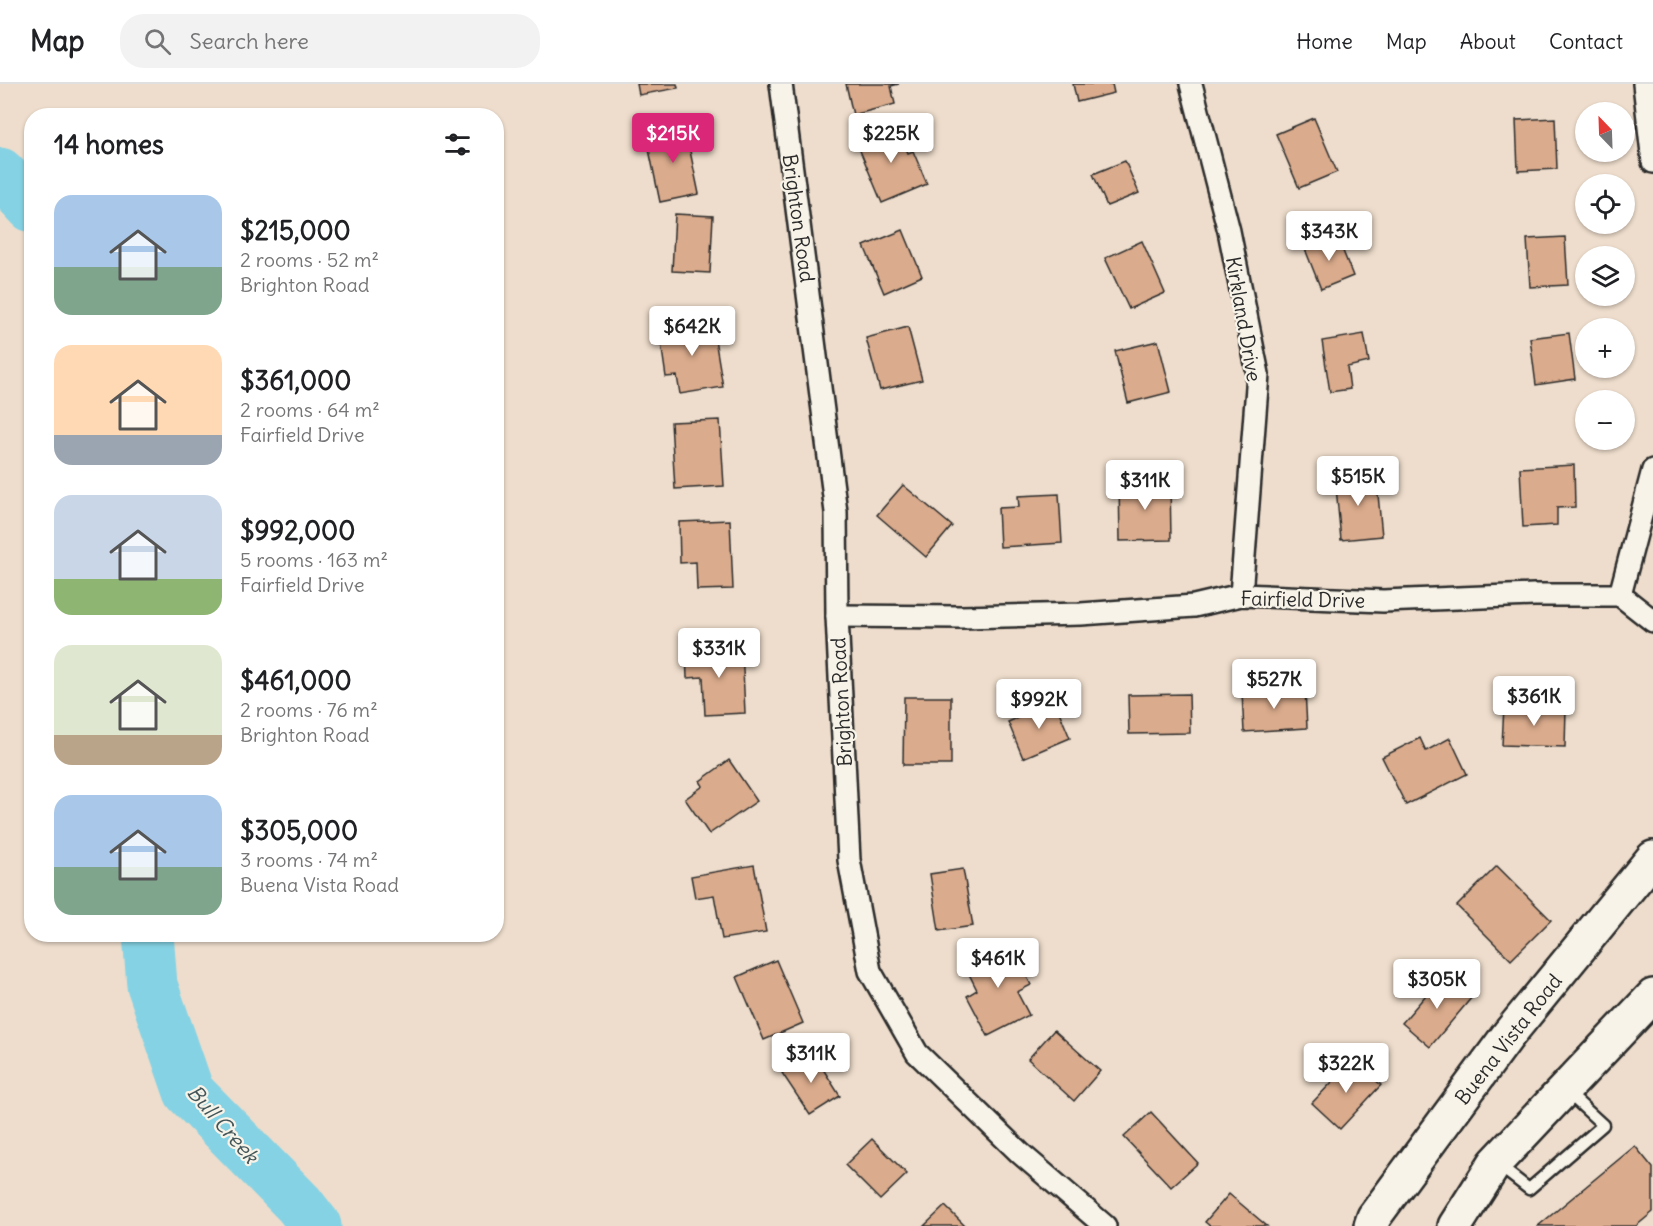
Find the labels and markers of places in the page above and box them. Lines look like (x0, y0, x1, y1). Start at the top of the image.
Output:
pin: $215K (631, 113, 715, 164)
pin: $225K (849, 113, 933, 164)
pin: $343K (1287, 211, 1371, 262)
pin: $642K (650, 306, 734, 357)
pin: $515K (1316, 456, 1400, 507)
pin: $311K (1103, 460, 1187, 511)
pin: $331K (677, 628, 761, 679)
pin: $527K (1232, 659, 1316, 710)
pin: $361K (1492, 676, 1576, 727)
pin: $992K (997, 679, 1081, 730)
pin: $461K (956, 938, 1040, 989)
pin: $305K (1395, 959, 1479, 1010)
pin: $311K (769, 1033, 853, 1084)
pin: $322K (1304, 1043, 1388, 1094)

